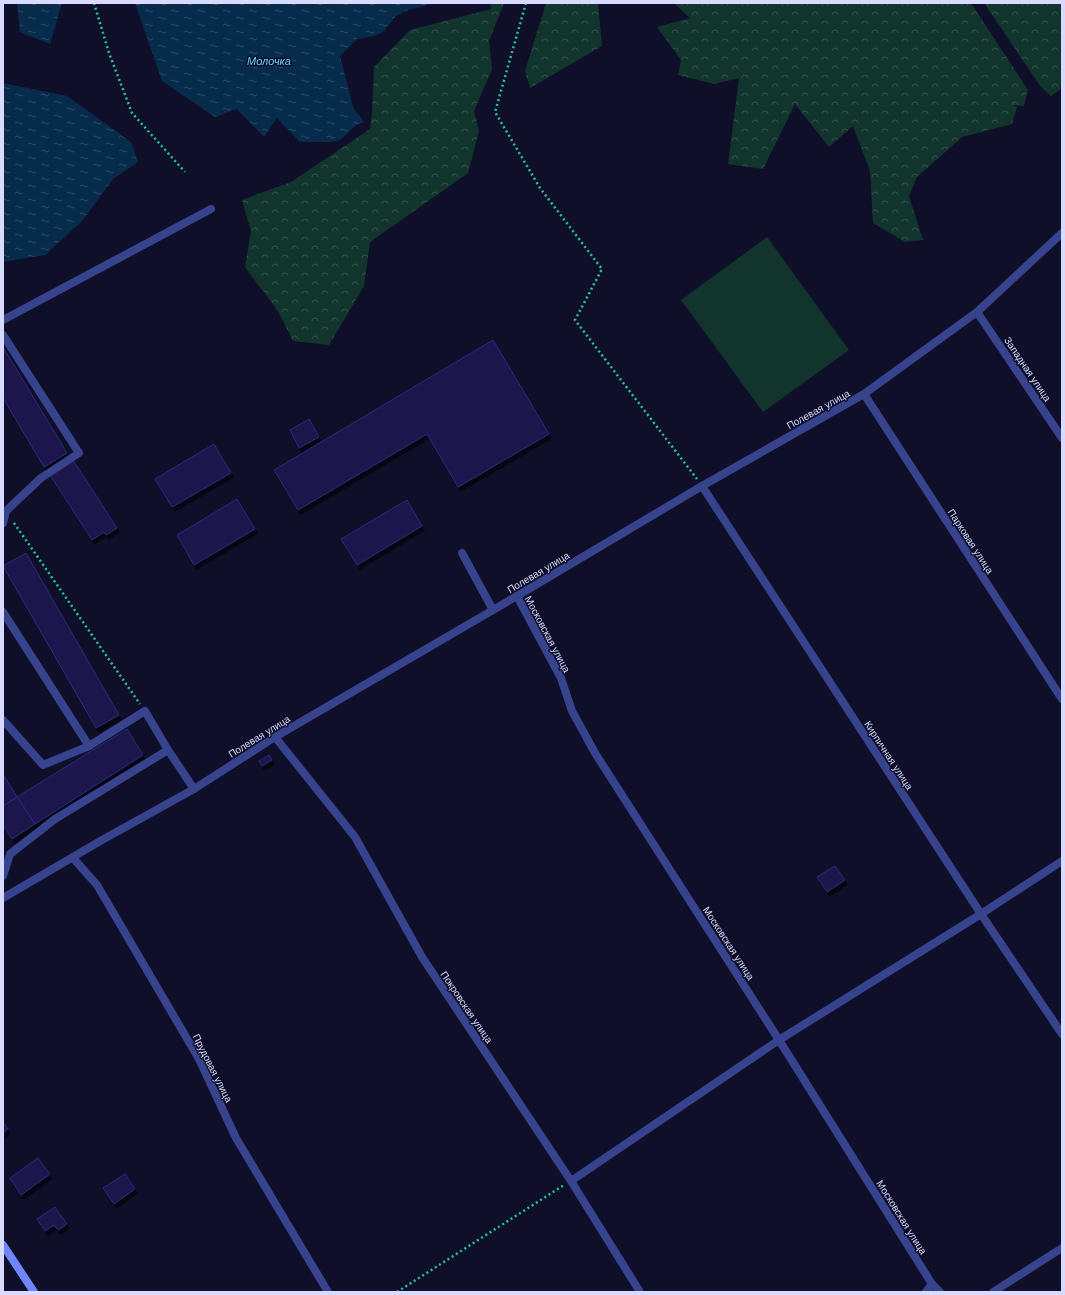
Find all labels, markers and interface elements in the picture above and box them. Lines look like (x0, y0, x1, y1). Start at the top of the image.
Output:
water label: Молочка (247, 55, 291, 67)
street label: Западная улица (1002, 335, 1053, 404)
street label: Полевая улица (785, 387, 852, 431)
street label: Парковая улица (946, 507, 996, 576)
street label: Полевая улица (505, 549, 572, 595)
street label: Московская улица (523, 594, 573, 675)
street label: Полевая улица (227, 713, 292, 760)
street label: Кирпичная улица (862, 719, 915, 792)
street label: Московская улица (701, 905, 757, 982)
street label: Покровская улица (438, 969, 495, 1046)
street label: Прудовая улица (191, 1032, 235, 1105)
street label: Московская улица (874, 1178, 929, 1257)

